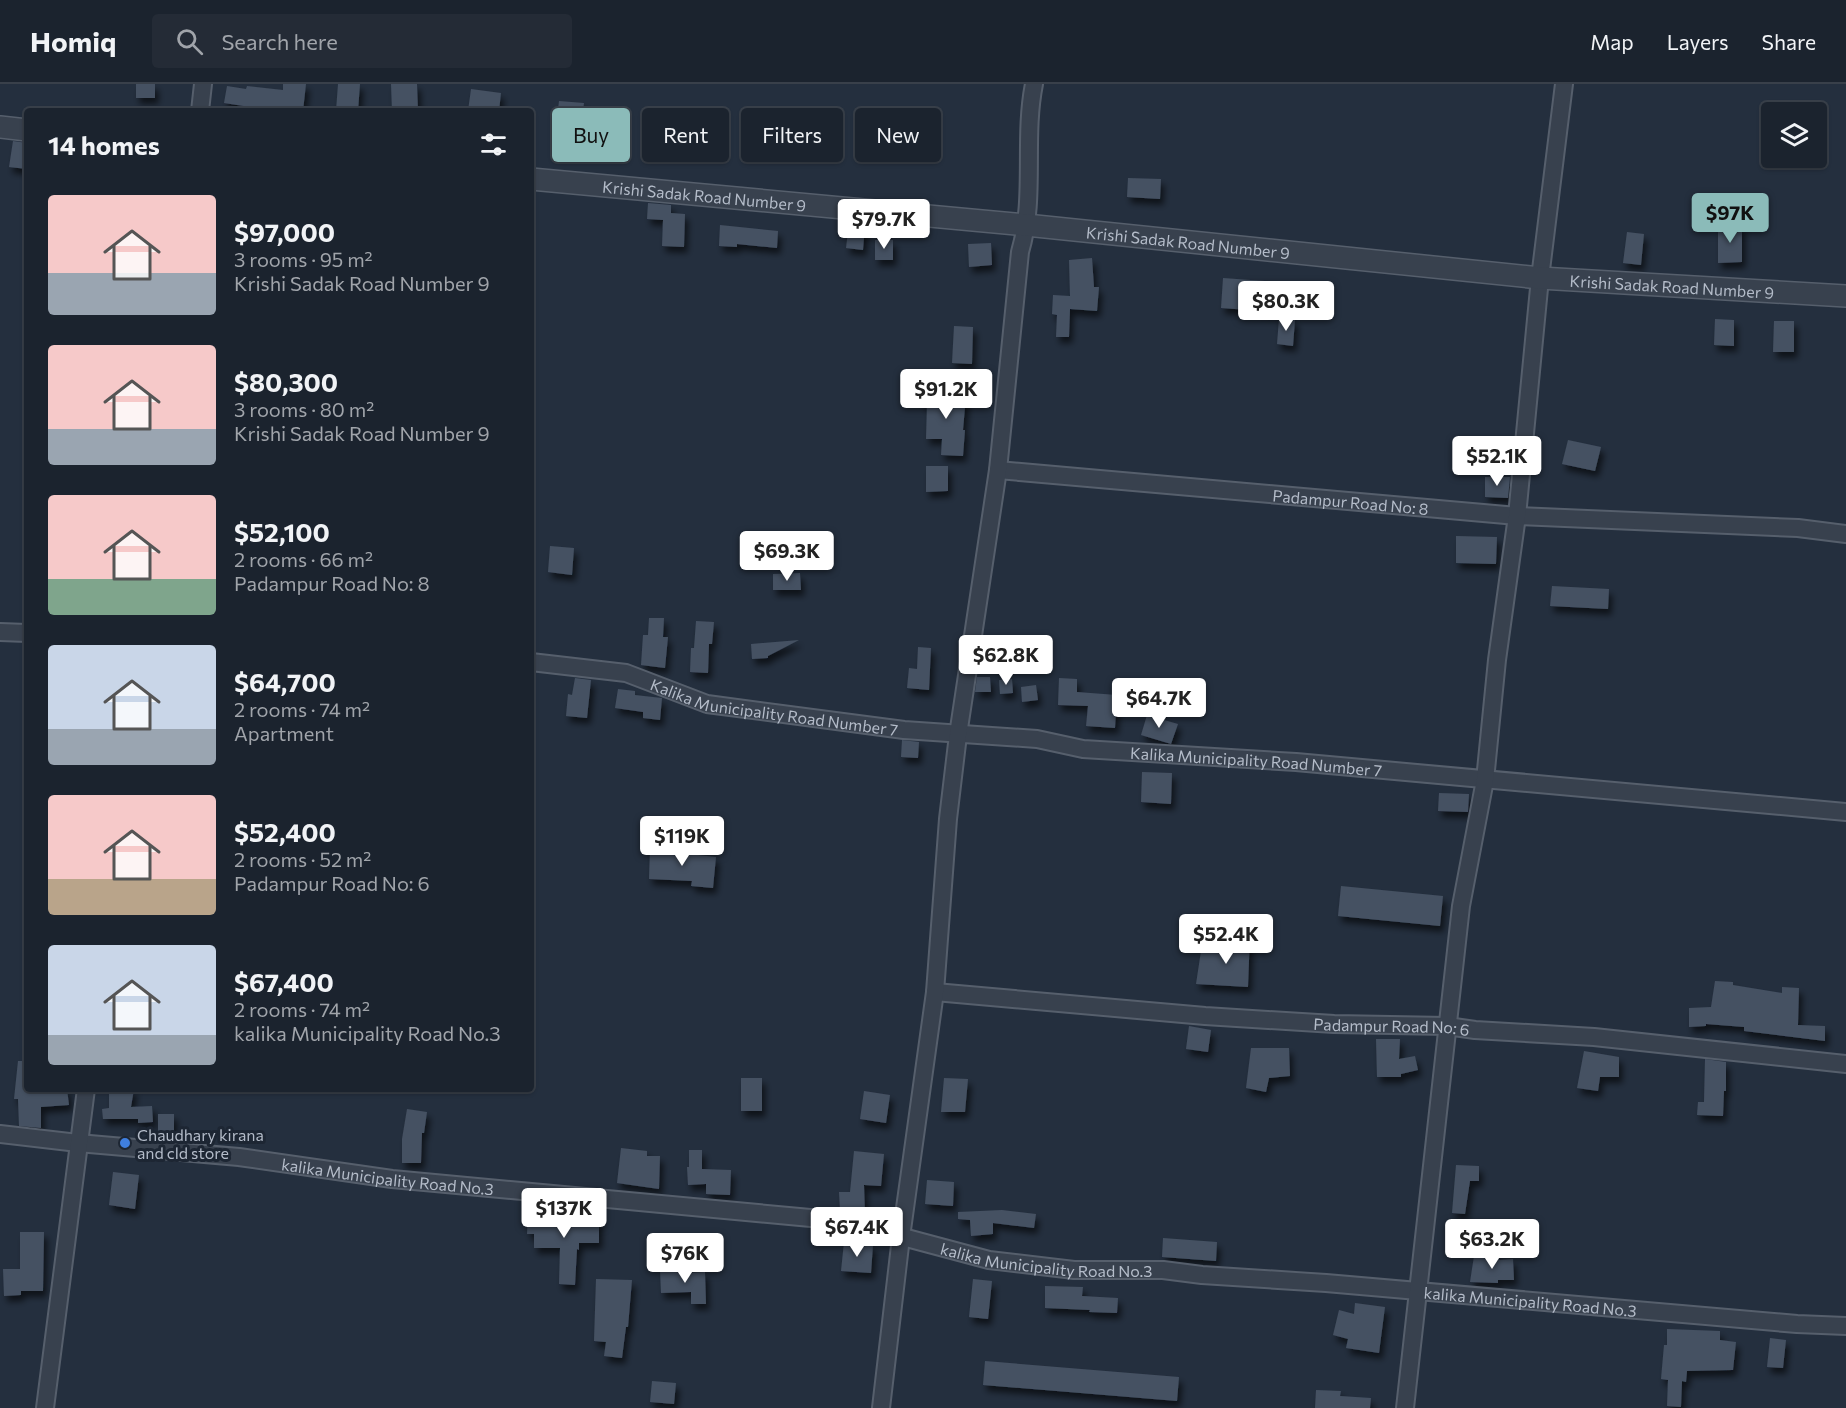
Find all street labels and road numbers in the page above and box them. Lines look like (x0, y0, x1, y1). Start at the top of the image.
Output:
street label: Krishi Sadak Road Number 9 (601, 176, 807, 214)
street label: Krishi Sadak Road Number 9 (1085, 222, 1291, 262)
street label: Krishi Sadak Road Number 9 (1569, 270, 1775, 301)
street label: Padampur Road No: 8 (1272, 485, 1429, 518)
street label: Kalika Municipality Road Number 7 (648, 674, 899, 739)
street label: Kalika Municipality Road Number 7 (1130, 742, 1383, 779)
street label: Padampur Road No: 6 (1313, 1013, 1471, 1039)
street label: kalika Municipality Road No.3 (280, 1154, 495, 1198)
street label: kalika Municipality Road No.3 (939, 1238, 1152, 1280)
street label: kalika Municipality Road No.3 (1423, 1282, 1638, 1320)

